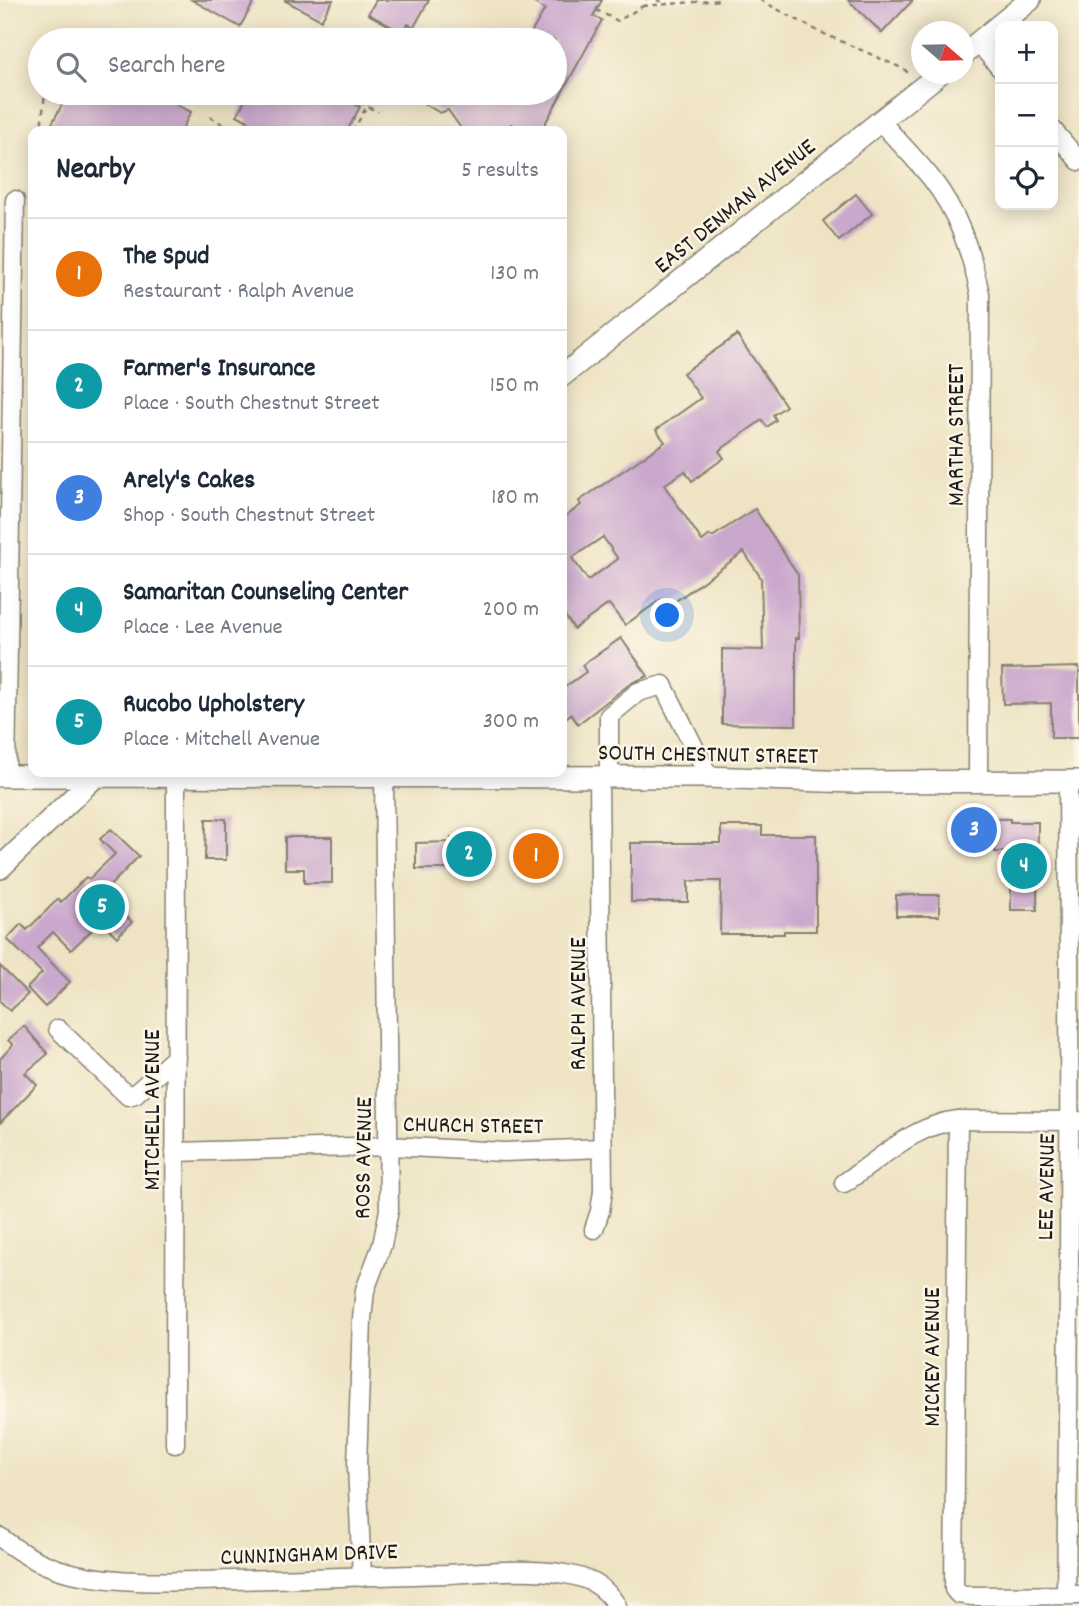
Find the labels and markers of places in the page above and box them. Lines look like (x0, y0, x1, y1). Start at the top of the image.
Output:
pin: 3 (951, 804, 997, 856)
pin: 2 (446, 828, 492, 880)
pin: 1 (513, 830, 559, 882)
pin: 4 (1001, 840, 1047, 892)
pin: 5 (79, 881, 125, 933)

